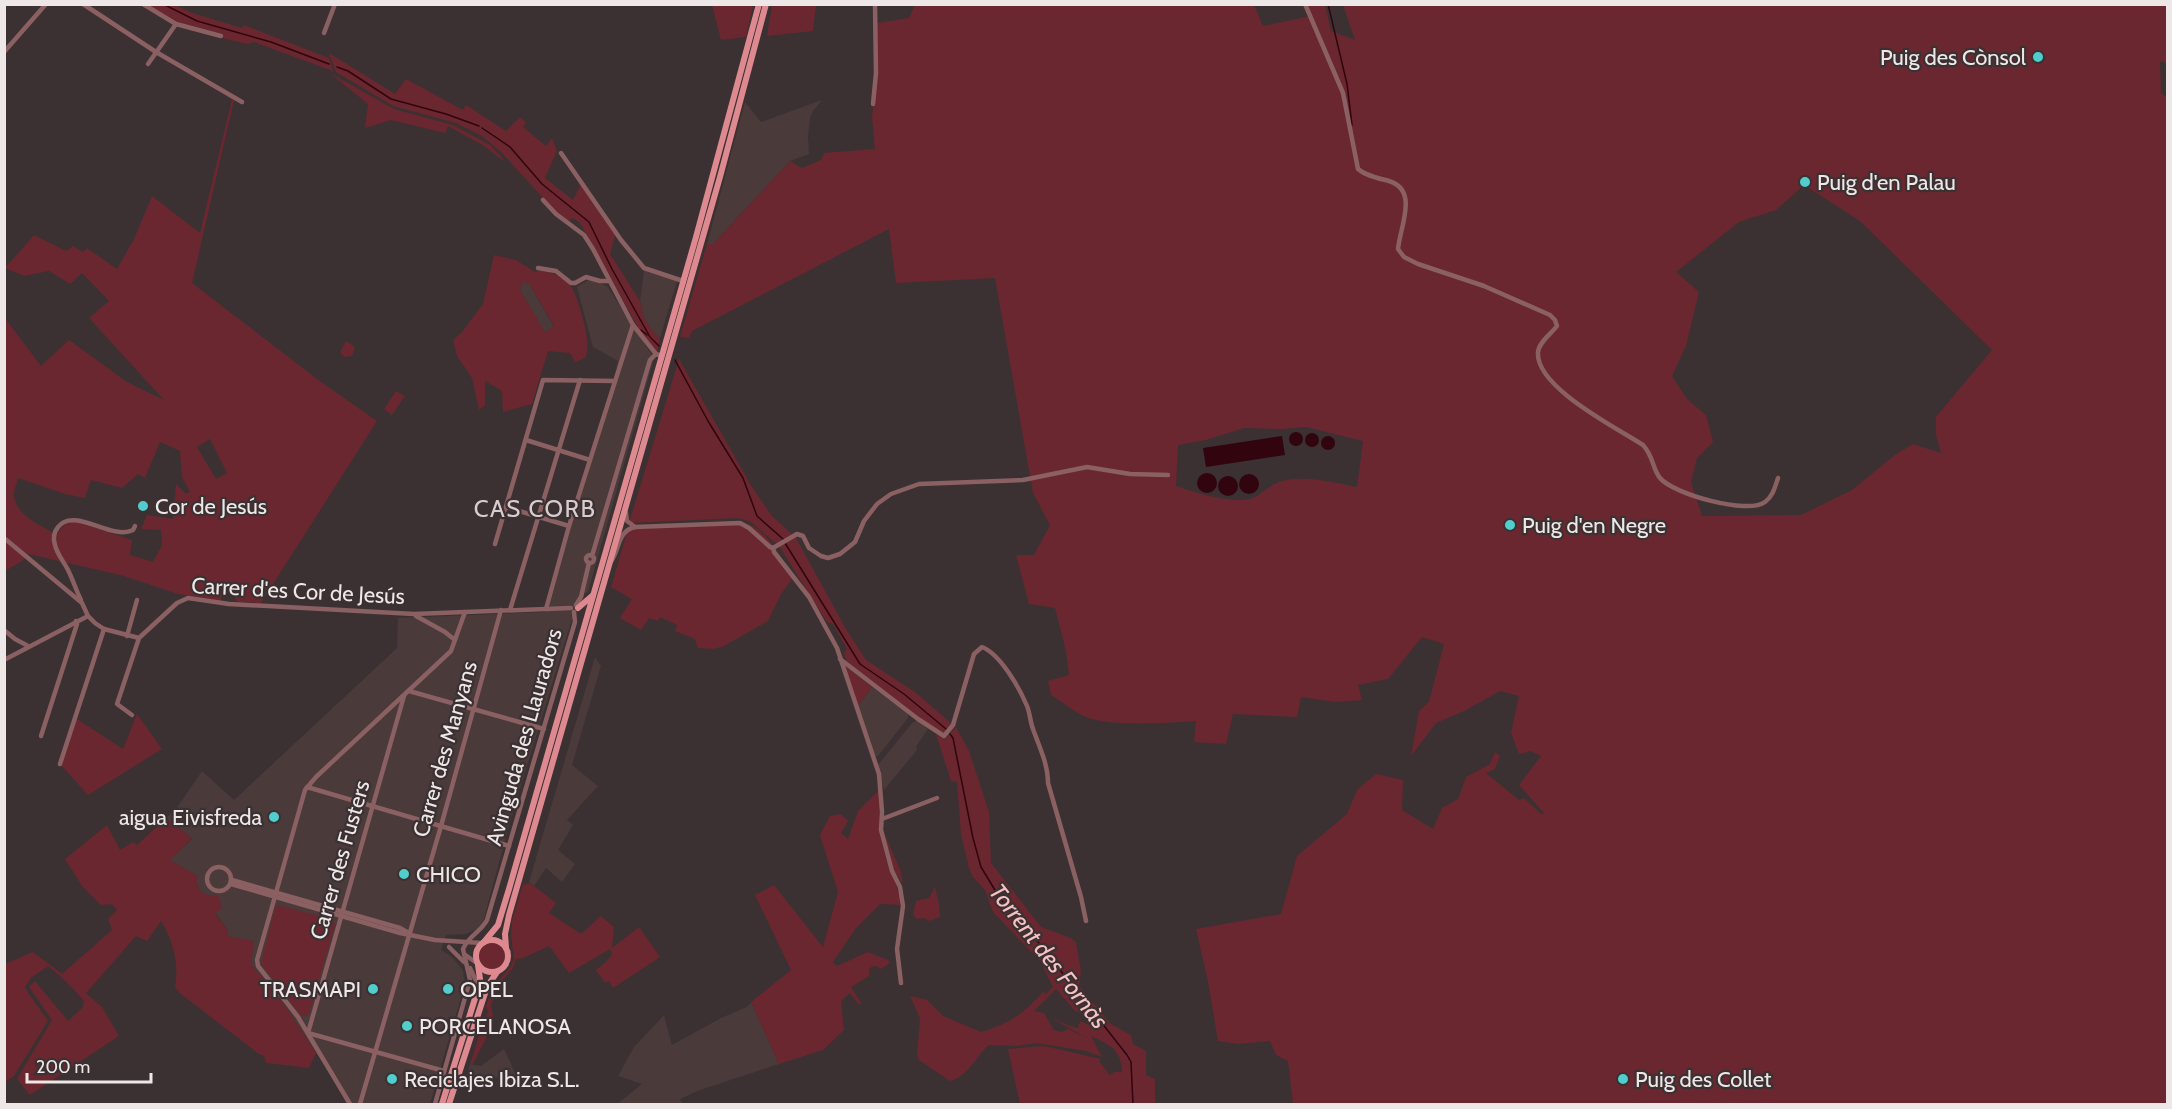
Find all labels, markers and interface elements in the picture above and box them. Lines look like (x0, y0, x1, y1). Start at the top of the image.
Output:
place label: Puig des Cònsol (1880, 44, 2027, 71)
marker: Puig des Cònsol (2031, 50, 2045, 64)
place label: Puig d'en Palau (1817, 169, 1956, 196)
marker: Puig d'en Palau (1798, 175, 1812, 189)
place label: Cor de Jesús (155, 493, 267, 520)
district label: CAS CORB (474, 494, 596, 523)
marker: Cor de Jesús (136, 499, 150, 513)
place label: Puig d'en Negre (1522, 512, 1666, 539)
marker: Puig d'en Negre (1503, 518, 1517, 532)
street label: Carrer d'es Cor de Jesús (191, 572, 405, 610)
street label: Avinguda des Llauradors (480, 625, 568, 849)
street label: Carrer des Manyans (407, 658, 483, 840)
street label: Carrer des Fusters (304, 777, 376, 943)
place label: aigua Eivisfreda (119, 804, 262, 831)
marker: aigua Eivisfreda (267, 810, 281, 824)
place label: CHICO (416, 861, 481, 888)
marker: CHICO (397, 867, 411, 881)
water label: Torrent des Fornàs (983, 878, 1115, 1034)
place label: TRASMAPI (260, 976, 361, 1003)
place label: OPEL (460, 976, 513, 1003)
marker: TRASMAPI (366, 982, 380, 996)
marker: OPEL (441, 982, 455, 996)
place label: PORCELANOSA (419, 1013, 571, 1040)
marker: PORCELANOSA (400, 1019, 414, 1033)
scale bar (27, 1046, 152, 1084)
text: 200 m (36, 1056, 90, 1078)
place label: Reciclajes Ibiza S.L. (404, 1066, 580, 1093)
place label: Puig des Collet (1635, 1066, 1772, 1093)
marker: Reciclajes Ibiza S.L. (385, 1072, 399, 1086)
marker: Puig des Collet (1616, 1072, 1630, 1086)

